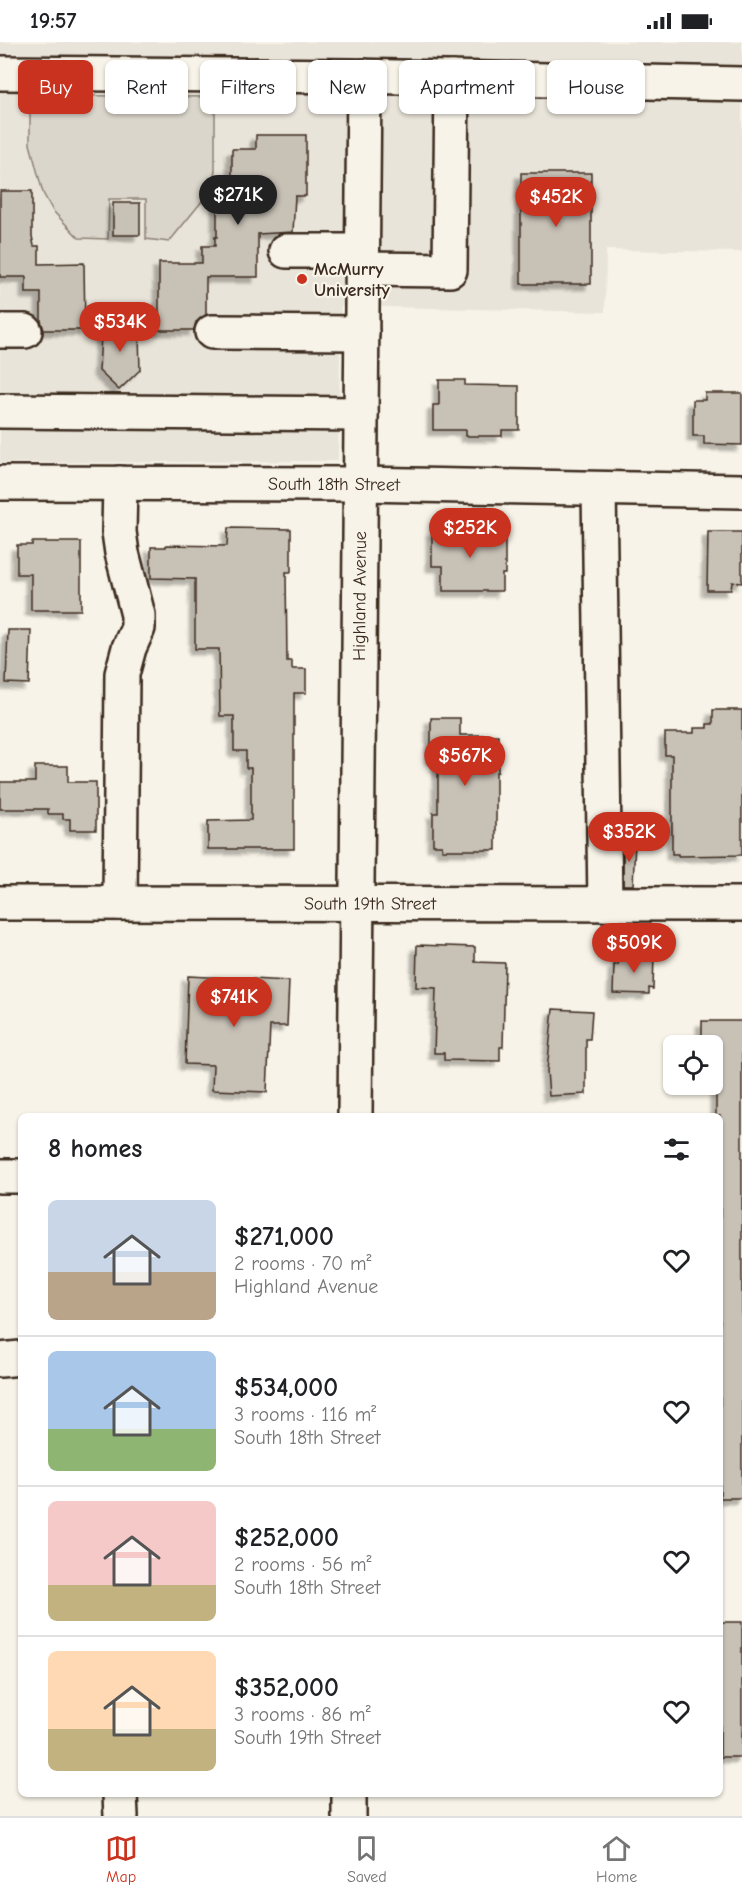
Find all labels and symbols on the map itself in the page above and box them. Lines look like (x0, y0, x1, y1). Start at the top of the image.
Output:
pin: $271K (196, 175, 280, 226)
pin: $452K (514, 177, 598, 228)
place label: McMurry University (314, 259, 391, 301)
marker: McMurry University (295, 272, 309, 286)
pin: $534K (78, 302, 162, 353)
street label: South 18th Street (268, 473, 401, 495)
pin: $252K (428, 508, 512, 559)
street label: Highland Avenue (348, 531, 371, 661)
pin: $567K (423, 736, 507, 787)
pin: $352K (587, 812, 671, 863)
street label: South 19th Street (304, 893, 437, 914)
pin: $509K (592, 923, 676, 974)
pin: $741K (192, 977, 276, 1028)

